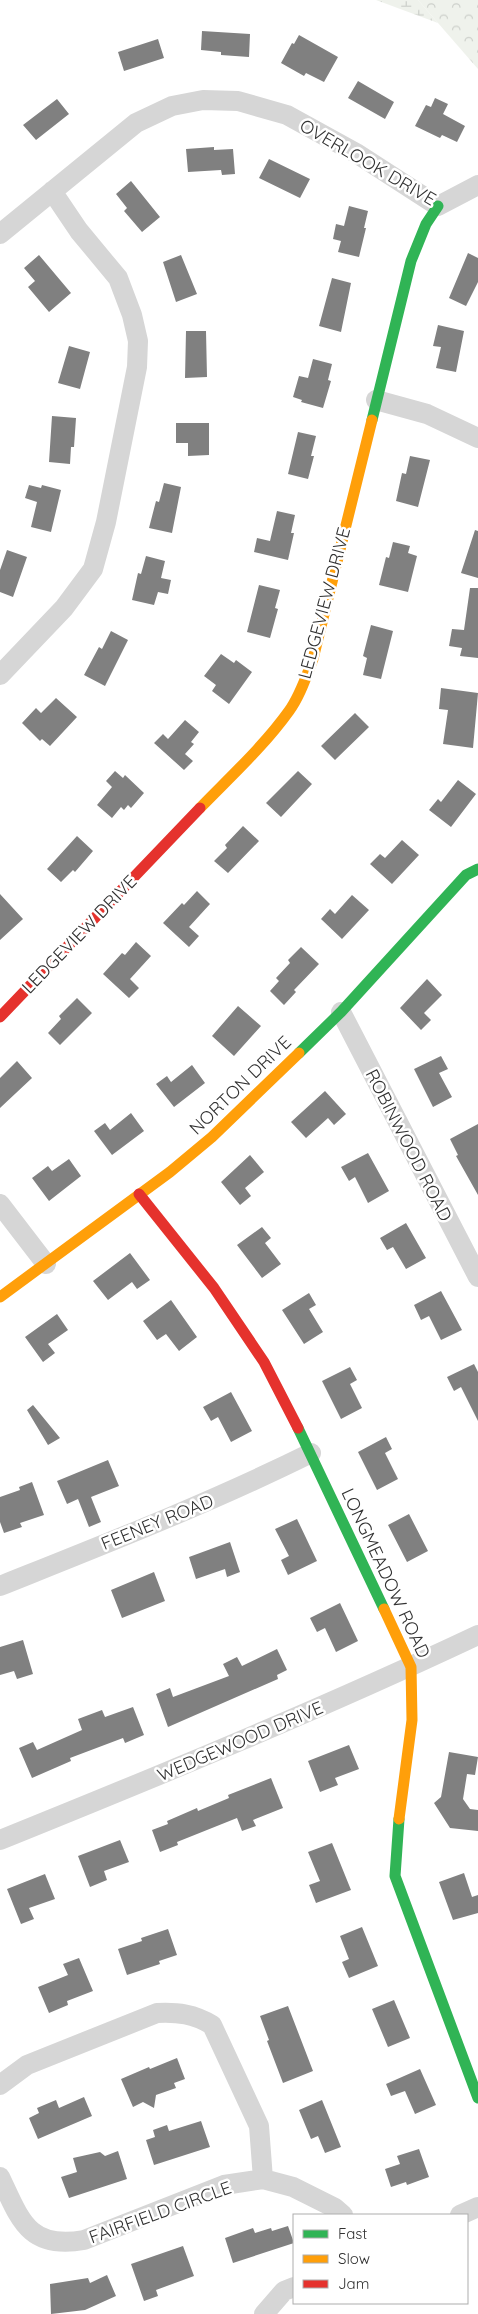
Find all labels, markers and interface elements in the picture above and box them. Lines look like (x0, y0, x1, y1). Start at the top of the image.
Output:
street label: OVERLOOK DRIVE (296, 114, 440, 210)
street label: LEDGEVIEW DRIVE (293, 525, 355, 681)
street label: LEDGEVIEW DRIVE (16, 870, 142, 998)
street label: NORTON DRIVE (184, 1031, 296, 1139)
street label: ROBINWOOD ROAD (361, 1065, 457, 1225)
street label: LONGMEADOW ROAD (337, 1484, 435, 1662)
street label: FEENEY ROAD (97, 1489, 217, 1555)
street label: WEDGEWOOD DRIVE (154, 1696, 326, 1786)
street label: FAIRFIELD CIRCLE (86, 2176, 234, 2248)
legend (293, 2214, 468, 2304)
text: Fast (338, 2224, 367, 2243)
text: Slow (338, 2249, 370, 2268)
text: Jam (338, 2274, 369, 2293)

